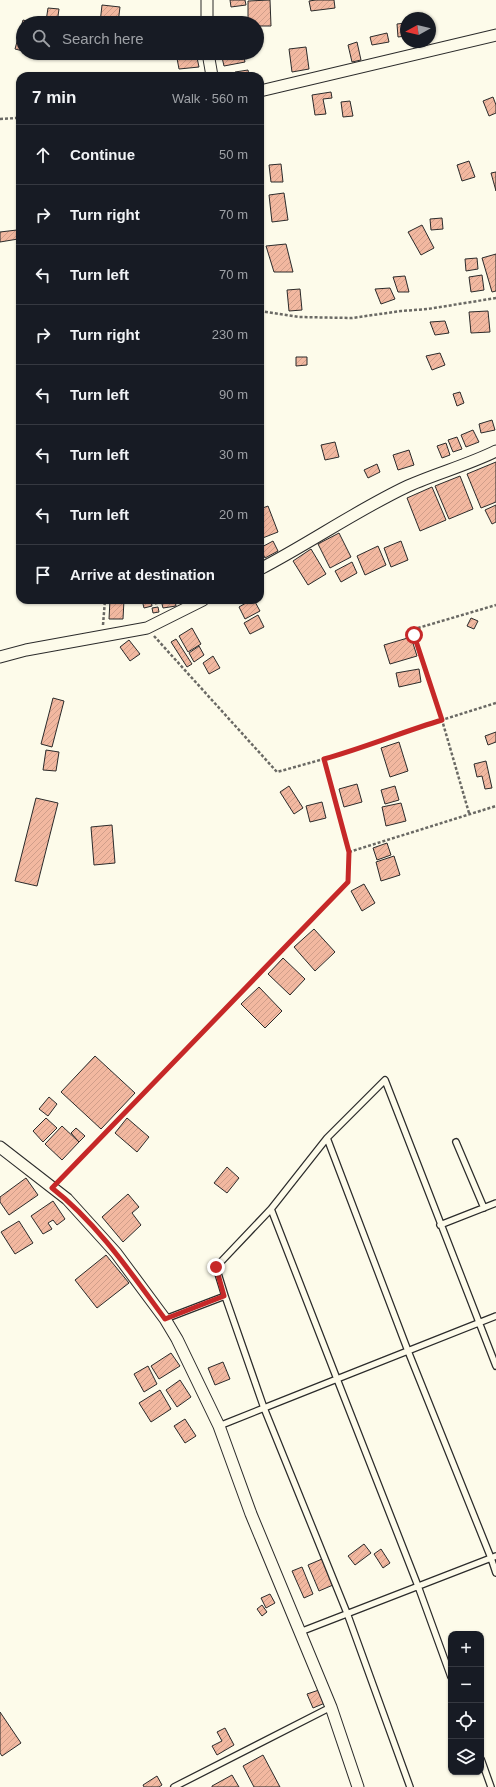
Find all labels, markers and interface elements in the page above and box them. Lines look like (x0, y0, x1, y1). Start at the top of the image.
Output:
north arrow (400, 12, 436, 48)
search box (16, 16, 264, 60)
icon: search (30, 27, 52, 49)
text: Search here (62, 30, 144, 47)
text: 7 min (32, 88, 76, 107)
text: Walk · 560 m (172, 91, 248, 106)
icon: ahead (32, 144, 54, 166)
text: Continue (70, 146, 135, 163)
text: 50 m (219, 147, 248, 162)
icon: right (32, 204, 54, 226)
text: Turn right (70, 206, 140, 223)
text: 70 m (219, 207, 248, 222)
icon: left (32, 264, 54, 286)
text: Turn left (70, 266, 129, 283)
text: 70 m (219, 267, 248, 282)
icon: right (32, 324, 54, 346)
text: Turn right (70, 326, 140, 343)
text: 230 m (212, 327, 248, 342)
icon: left (32, 384, 54, 406)
text: Turn left (70, 386, 129, 403)
text: 90 m (219, 387, 248, 402)
icon: left (32, 444, 54, 466)
text: Turn left (70, 446, 129, 463)
text: 30 m (219, 447, 248, 462)
icon: left (32, 504, 54, 526)
text: Turn left (70, 506, 129, 523)
text: 20 m (219, 507, 248, 522)
icon: arrive (32, 564, 54, 586)
text: Arrive at destination (70, 566, 215, 583)
route start (405, 626, 423, 644)
route end (207, 1258, 225, 1276)
map controls (448, 1631, 484, 1775)
button: + (448, 1631, 484, 1667)
button: − (448, 1667, 484, 1703)
button: locate (448, 1703, 484, 1739)
button: layers (448, 1739, 484, 1775)

